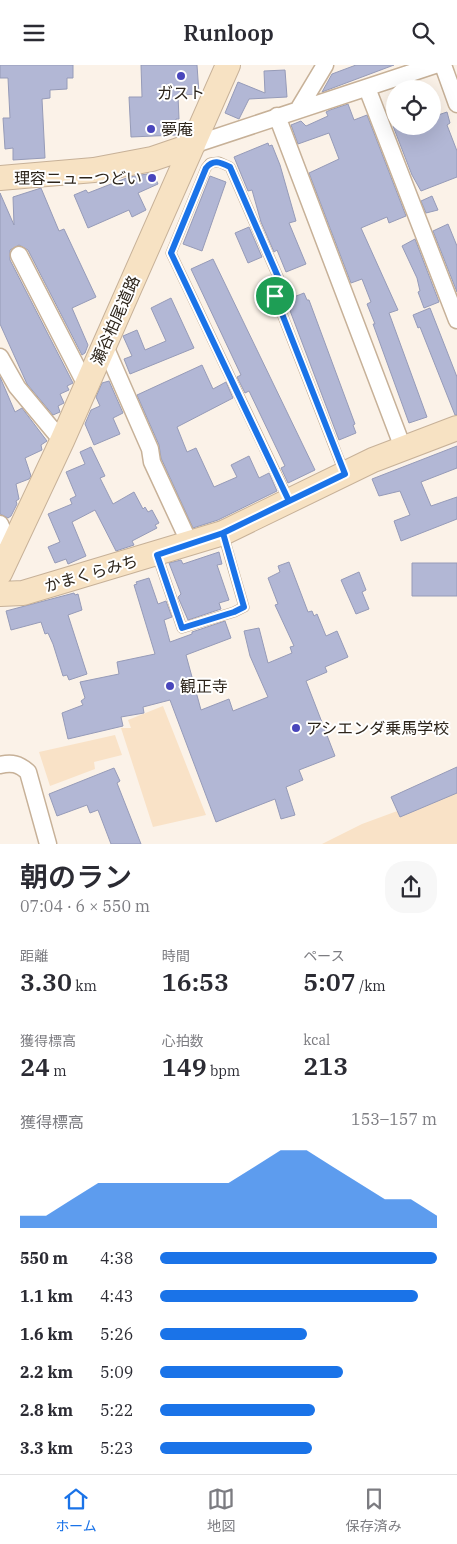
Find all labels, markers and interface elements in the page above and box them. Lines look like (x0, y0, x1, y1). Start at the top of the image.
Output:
text: Runloop (183, 18, 274, 47)
icon: menu (20, 19, 48, 47)
icon: search (409, 19, 437, 47)
marker: ガスト (175, 70, 187, 82)
map controls (386, 80, 441, 135)
button: locate (386, 80, 441, 135)
place label: ガスト (157, 83, 205, 103)
place label: 夢庵 (161, 119, 193, 139)
marker: 夢庵 (145, 123, 157, 135)
place label: 理容ニューつどい (14, 168, 142, 188)
marker: 理容ニューつどい (146, 172, 158, 184)
street label: 瀬谷柏尾道路 (86, 272, 144, 368)
pin (254, 275, 296, 317)
icon: arrive (261, 282, 289, 310)
street label: かまくらみち (42, 550, 140, 596)
place label: 観正寺 (180, 676, 228, 696)
marker: 観正寺 (164, 680, 176, 692)
place label: アシエンダ乗馬学校 (306, 718, 449, 738)
marker: アシエンダ乗馬学校 (290, 722, 302, 734)
text: 朝のラン (20, 858, 132, 895)
button: share (385, 861, 437, 913)
text: 07:04 · 6 × 550 m (20, 896, 150, 916)
text: 距離 (20, 947, 48, 965)
text: 時間 (162, 947, 190, 965)
text: ペース (303, 947, 345, 965)
text: 3.30 (20, 965, 72, 998)
text: 16:53 (162, 965, 229, 998)
text: 5:07 (303, 965, 356, 998)
text: km (72, 977, 97, 995)
text: /km (356, 977, 386, 995)
text: kcal (303, 1031, 330, 1049)
text: 獲得標高 (20, 1032, 76, 1050)
text: 心拍数 (162, 1032, 204, 1050)
text: 213 (303, 1049, 348, 1082)
text: 24 (20, 1050, 50, 1083)
text: 149 (162, 1050, 207, 1083)
text: m (50, 1062, 67, 1080)
text: bpm (207, 1062, 240, 1080)
text: 153–157 m (351, 1109, 437, 1129)
text: 獲得標高 (20, 1112, 84, 1132)
text: 550 m (20, 1248, 68, 1268)
text: 4:38 (100, 1248, 133, 1268)
text: 1.1 km (20, 1286, 73, 1306)
text: 4:43 (100, 1286, 133, 1306)
text: 1.6 km (20, 1324, 73, 1344)
text: 5:26 (100, 1324, 133, 1344)
text: 2.2 km (20, 1362, 73, 1382)
text: 5:09 (100, 1362, 133, 1382)
text: 2.8 km (20, 1400, 73, 1420)
text: 5:22 (100, 1400, 133, 1420)
text: 3.3 km (20, 1438, 73, 1458)
text: 5:23 (100, 1438, 133, 1458)
tab: ホーム (55, 1485, 97, 1535)
tab: 地図 (207, 1485, 235, 1535)
tab: 保存済み (346, 1485, 402, 1535)

